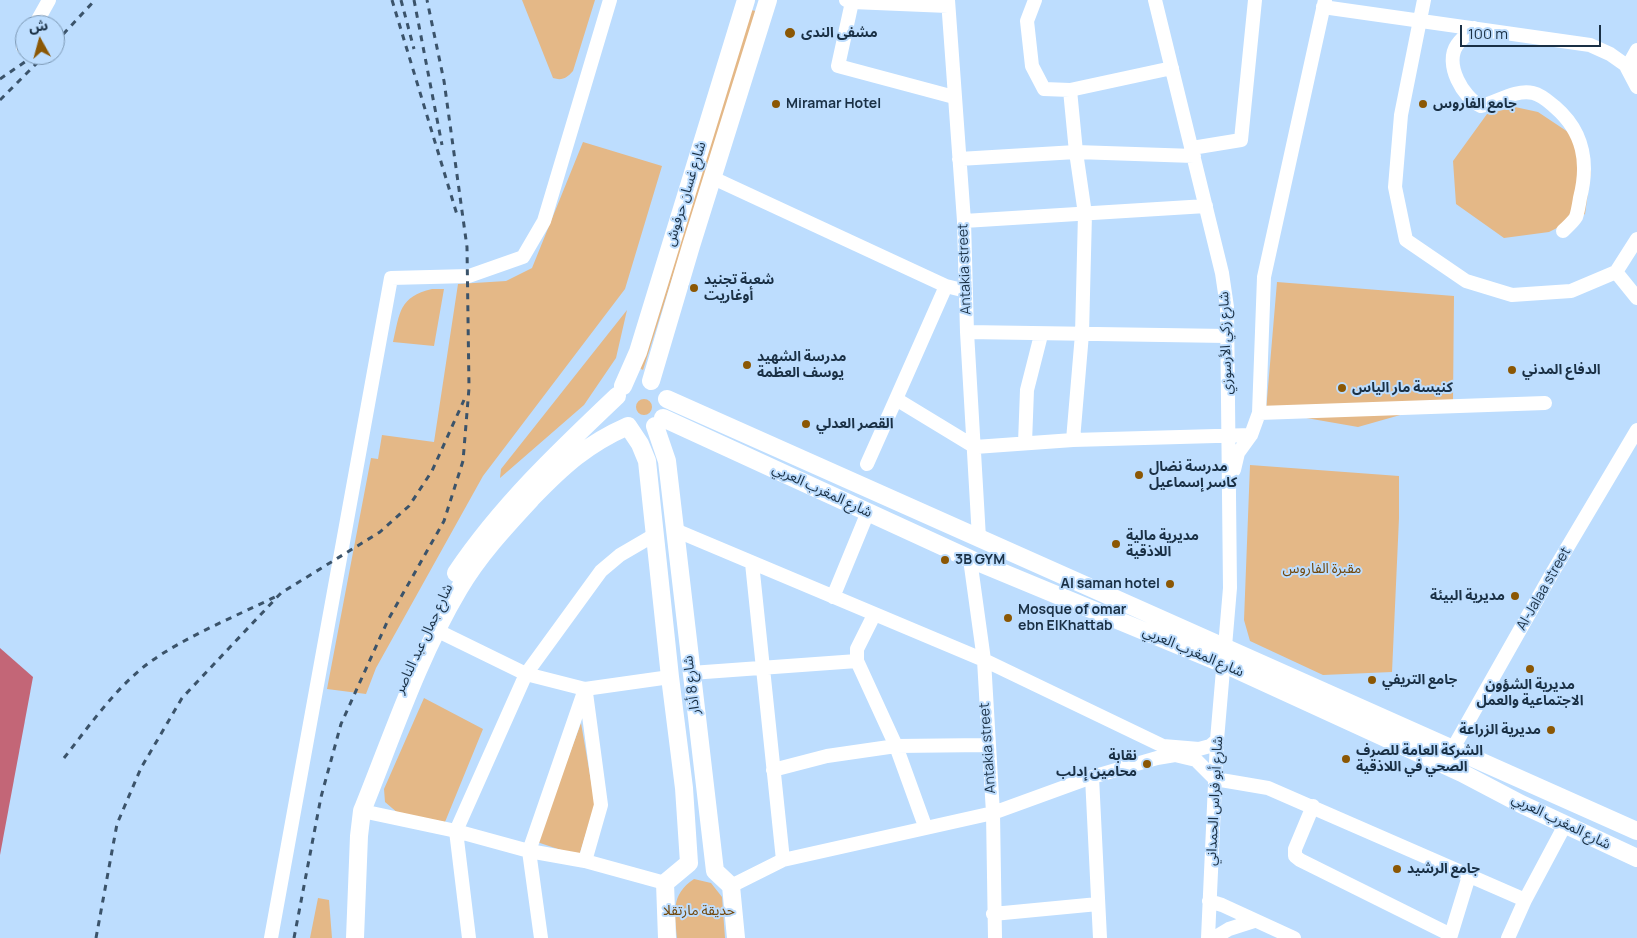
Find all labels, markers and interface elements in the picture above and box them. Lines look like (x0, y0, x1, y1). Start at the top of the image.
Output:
north arrow (15, 15, 65, 65)
text: ش (28, 15, 49, 36)
scale bar (1462, 15, 1603, 47)
text: 100 m (1468, 23, 1508, 44)
place label: مشفى الندى (801, 25, 878, 41)
marker: مشفى الندى (783, 26, 797, 40)
place label: Miramar Hotel (786, 96, 881, 112)
place label: جامع الفاروس (1433, 96, 1517, 112)
marker: Miramar Hotel (770, 98, 782, 110)
marker: جامع الفاروس (1417, 98, 1429, 110)
street label: شارع غسان حرفوش (662, 140, 710, 248)
street label: Antakia street (955, 223, 975, 315)
place label: شعبة تجنيد أوغاريت (704, 272, 774, 304)
marker: شعبة تجنيد أوغاريت (688, 282, 700, 294)
street label: شارع زكي الأرسوزي (1216, 291, 1236, 395)
place label: مدرسة الشهيد يوسف العظمة (757, 349, 846, 382)
marker: مدرسة الشهيد يوسف العظمة (741, 359, 753, 371)
place label: الدفاع المدني (1522, 362, 1601, 378)
marker: الدفاع المدني (1506, 364, 1518, 376)
place label: كنيسة مار الياس (1352, 380, 1453, 396)
marker: كنيسة مار الياس (1336, 382, 1348, 394)
place label: القصر العدلي (816, 416, 894, 432)
marker: القصر العدلي (800, 418, 812, 430)
place label: مدرسة نضال كاسر إسماعيل (1149, 459, 1237, 492)
street label: شارع المغرب العربي (769, 461, 875, 521)
marker: مدرسة نضال كاسر إسماعيل (1133, 469, 1145, 481)
place label: مديرية مالية اللاذقية (1126, 528, 1199, 560)
marker: مديرية مالية اللاذقية (1110, 538, 1122, 550)
street label: Al-Jalaa street (1513, 544, 1575, 634)
place label: 3B GYM (955, 552, 1005, 568)
marker: 3B GYM (939, 554, 951, 566)
park label: مقبرة الفاروس (1283, 561, 1361, 577)
place label: Al saman hotel (1061, 576, 1160, 592)
marker: Al saman hotel (1164, 578, 1176, 590)
street label: شارع جمال عبد الناصر (391, 581, 457, 697)
place label: مديرية البيئة (1430, 588, 1505, 604)
marker: مديرية البيئة (1509, 590, 1521, 602)
place label: Mosque of omar ebn ElKhattab (1018, 602, 1126, 634)
marker: Mosque of omar ebn ElKhattab (1002, 612, 1014, 624)
street label: شارع المغرب العربي (1140, 623, 1246, 681)
street label: شارع 8 أذار (680, 654, 704, 716)
marker: مديرية الشؤون الاجتماعية والعمل (1524, 663, 1536, 675)
place label: جامع التريفي (1382, 672, 1457, 688)
marker: جامع التريفي (1366, 674, 1378, 686)
place label: مديرية الشؤون الاجتماعية والعمل (1477, 677, 1583, 710)
street label: Antakia street (976, 702, 1000, 794)
place label: مديرية الزراعة (1459, 722, 1541, 738)
marker: مديرية الزراعة (1545, 724, 1557, 736)
street label: شارع أبو فراس الحمداني (1203, 736, 1227, 866)
place label: الشركة العامة للصرف الصحي في اللاذقية (1356, 743, 1483, 776)
place label: نقابة محامين إدلب (1056, 748, 1137, 780)
marker: الشركة العامة للصرف الصحي في اللاذقية (1340, 753, 1352, 765)
marker: نقابة محامين إدلب (1141, 758, 1153, 770)
street label: شارع المغرب العربي (1509, 791, 1613, 853)
place label: جامع الرشيد (1407, 861, 1480, 877)
marker: جامع الرشيد (1391, 863, 1403, 875)
park label: حديقة مارتقلا (663, 903, 735, 919)

